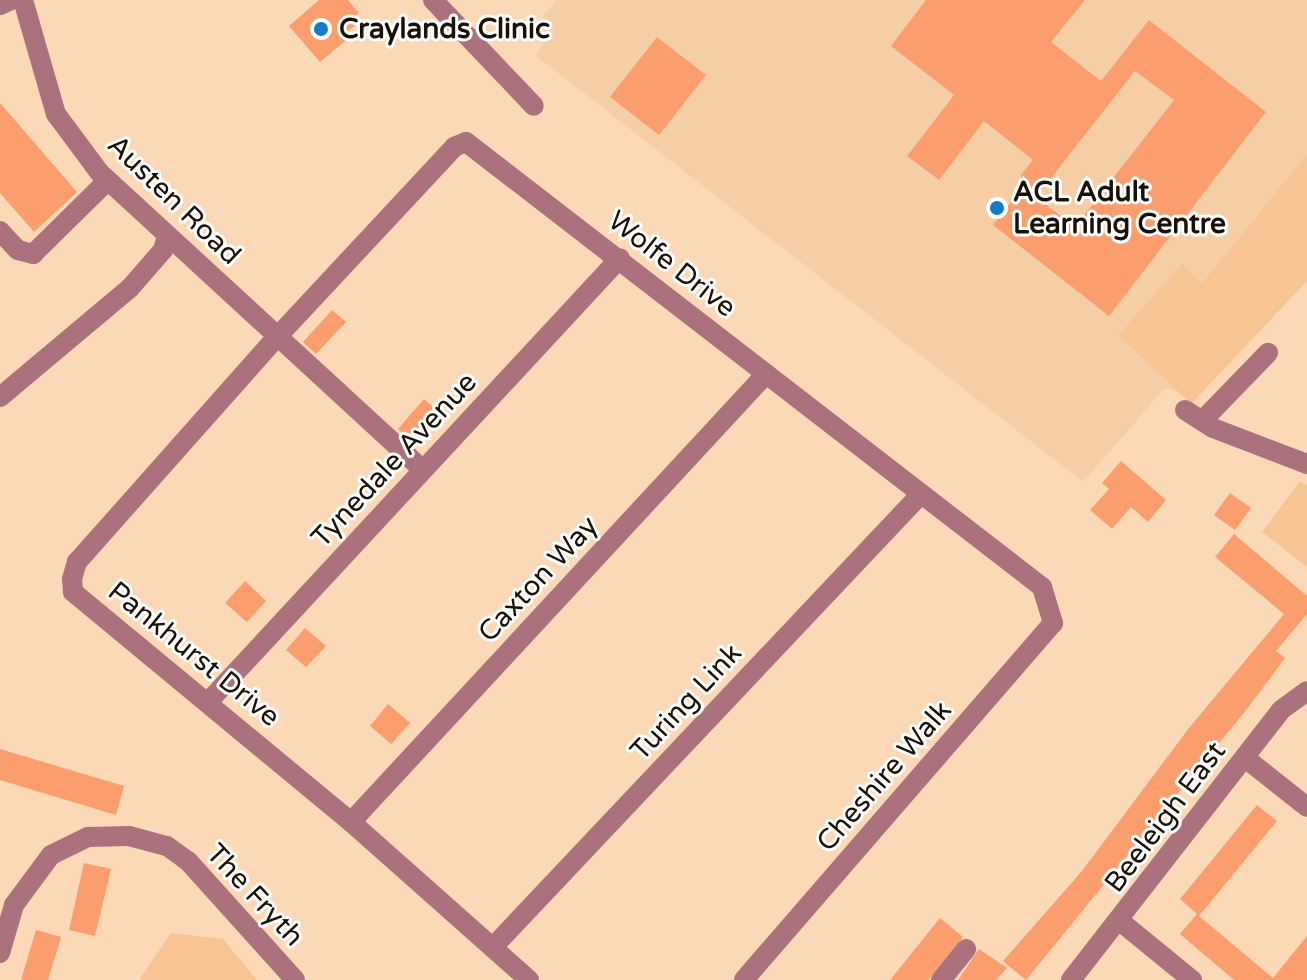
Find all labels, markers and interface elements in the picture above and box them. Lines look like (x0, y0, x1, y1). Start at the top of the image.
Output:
place label: Craylands Clinic (339, 12, 550, 46)
marker: Craylands Clinic (310, 18, 332, 40)
street label: Austen Road (100, 128, 248, 272)
place label: ACL Adult Learning Centre (1013, 175, 1226, 241)
marker: ACL Adult Learning Centre (988, 199, 1006, 217)
street label: Wolfe Drive (601, 204, 743, 324)
street label: Tynedale Avenue (304, 366, 484, 554)
street label: Caxton Way (471, 509, 605, 649)
street label: Pankhurst Drive (101, 575, 287, 733)
street label: Turing Link (623, 637, 749, 767)
street label: Cheshire Walk (810, 694, 958, 858)
street label: Beeleigh East (1097, 735, 1233, 899)
street label: The Fryth (199, 837, 311, 953)

